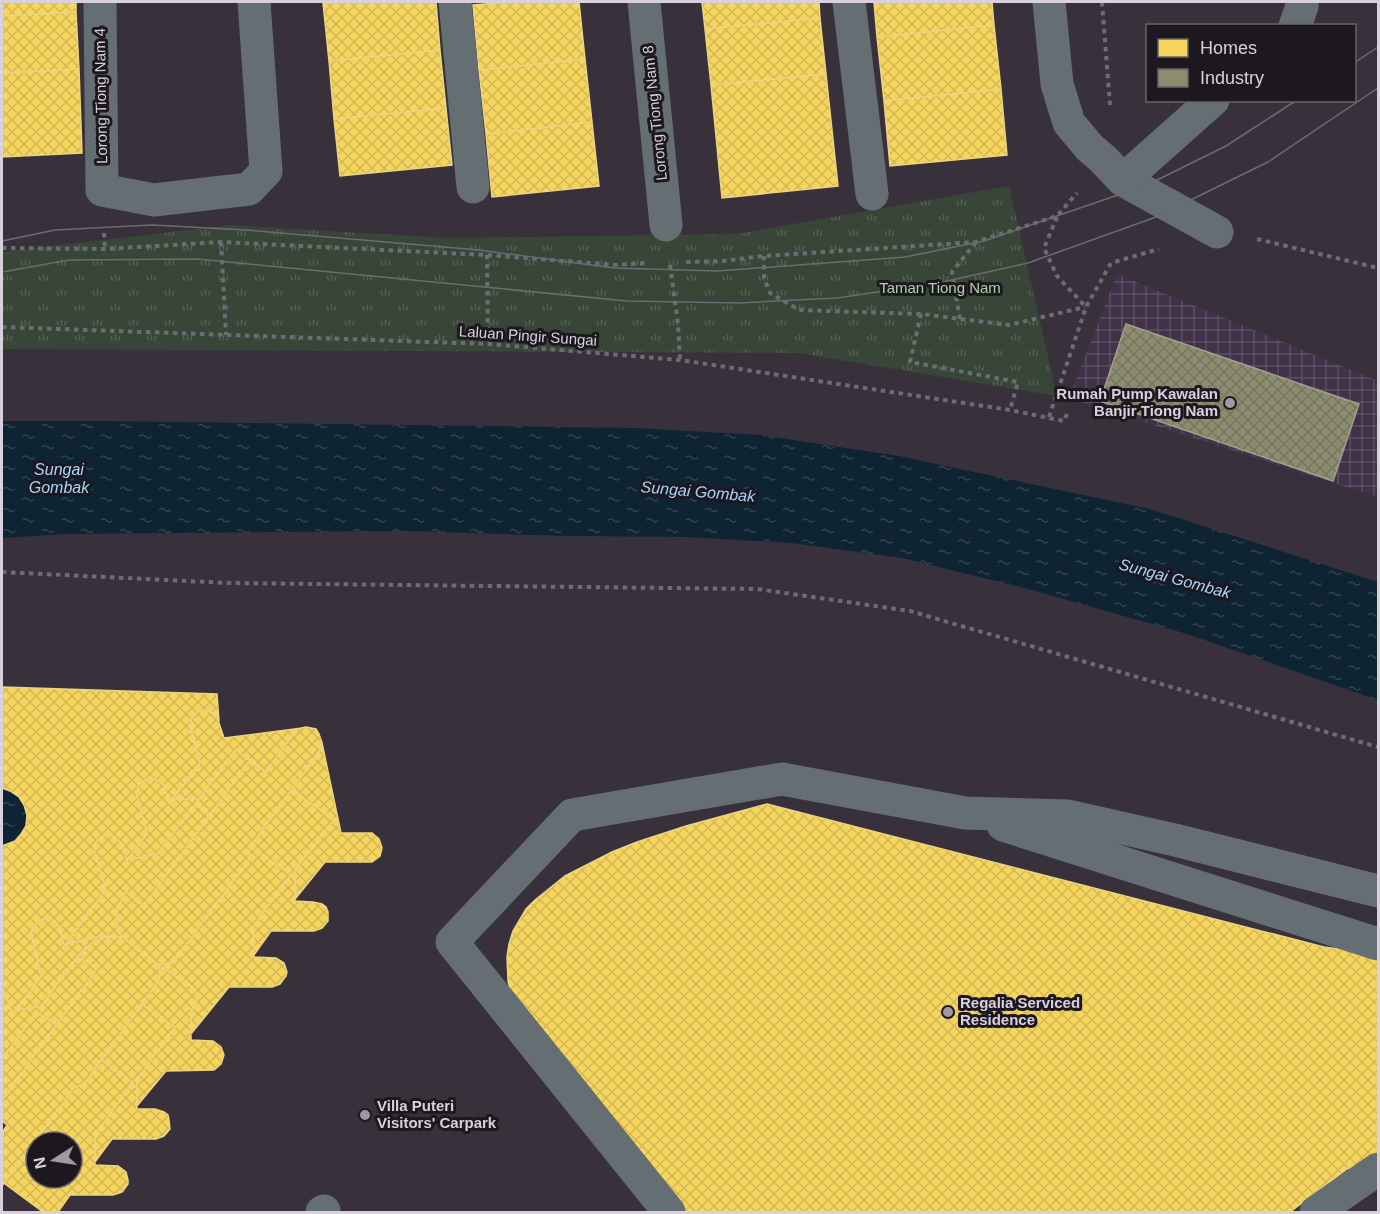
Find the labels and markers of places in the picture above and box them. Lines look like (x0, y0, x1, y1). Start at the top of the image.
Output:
place label: Rumah Pump Kawalan Banjir Tiong Nam (1056, 385, 1218, 419)
marker: Rumah Pump Kawalan Banjir Tiong Nam (1223, 396, 1237, 410)
place label: Regalia Serviced Residence (960, 994, 1080, 1028)
marker: Regalia Serviced Residence (941, 1005, 955, 1019)
place label: Villa Puteri Visitors' Carpark (377, 1097, 497, 1131)
marker: Villa Puteri Visitors' Carpark (358, 1108, 372, 1122)

